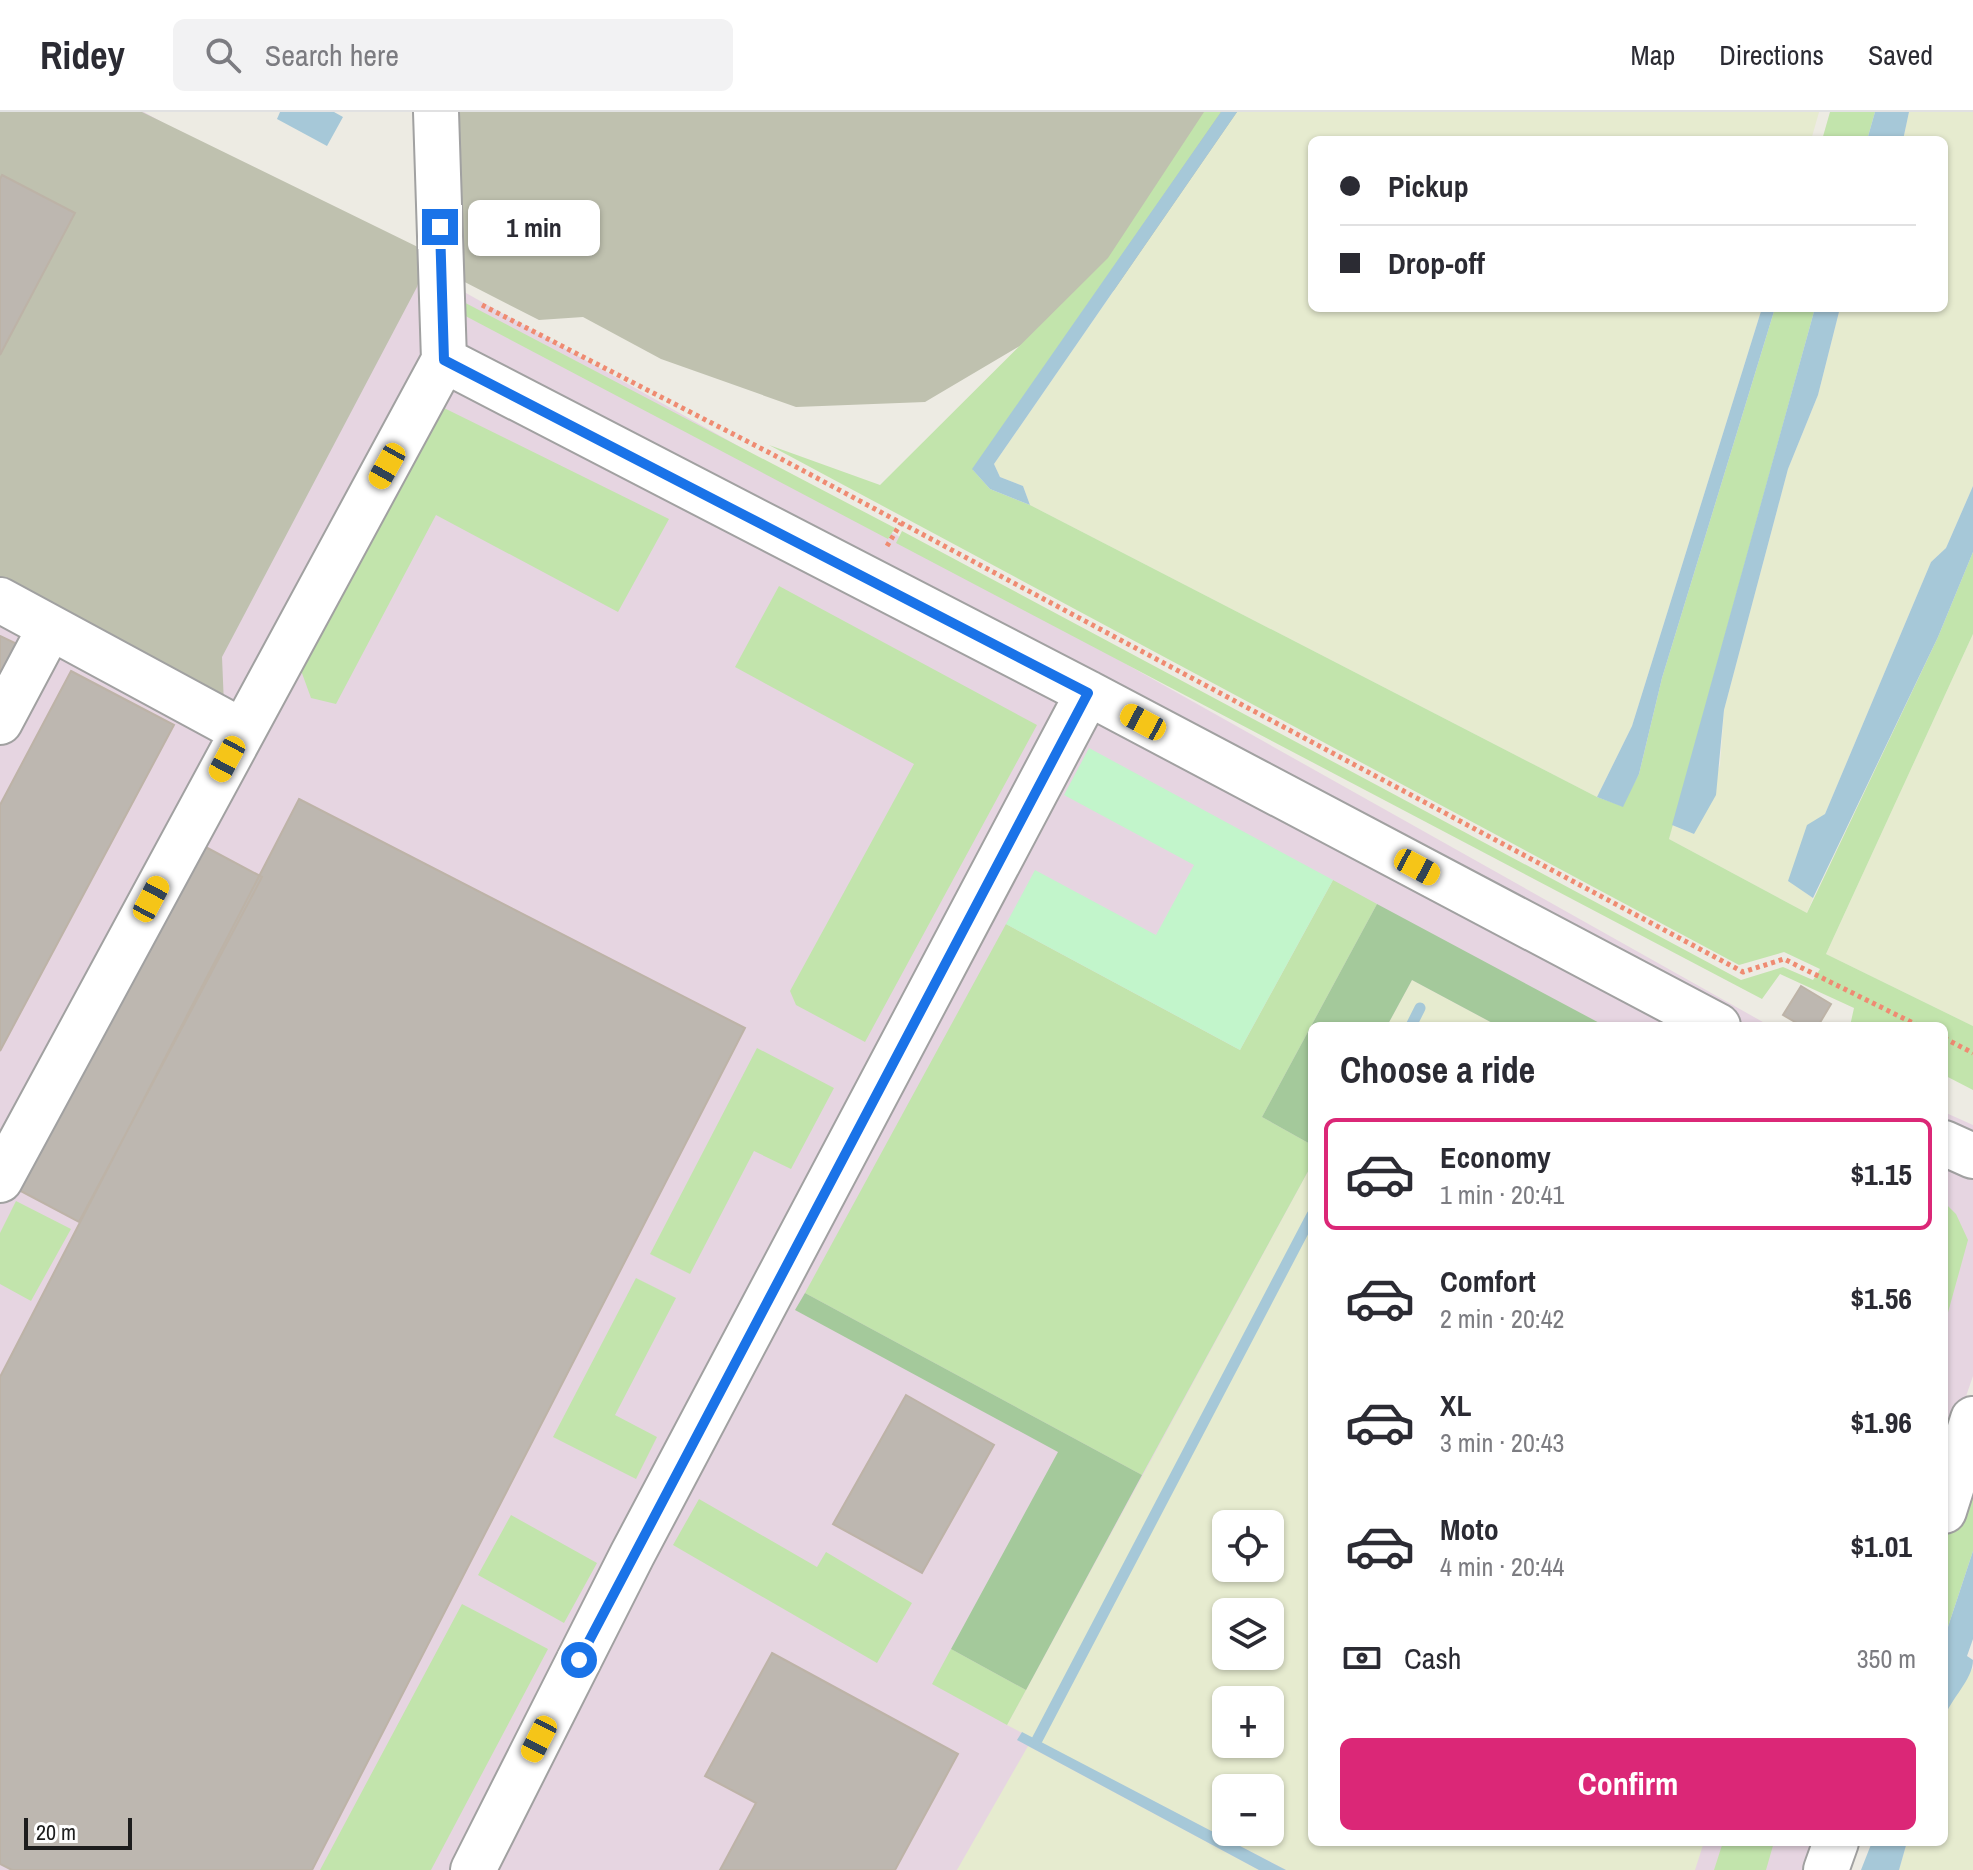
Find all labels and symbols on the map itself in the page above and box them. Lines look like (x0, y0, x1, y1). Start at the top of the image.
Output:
callout: 1 min (468, 199, 600, 255)
route end (422, 209, 458, 245)
car (365, 439, 409, 493)
car (1116, 700, 1170, 744)
car (205, 732, 249, 786)
car (1390, 845, 1444, 889)
car (129, 872, 173, 926)
route start (561, 1642, 597, 1678)
car (517, 1712, 561, 1766)
scale bar (24, 1814, 132, 1850)

